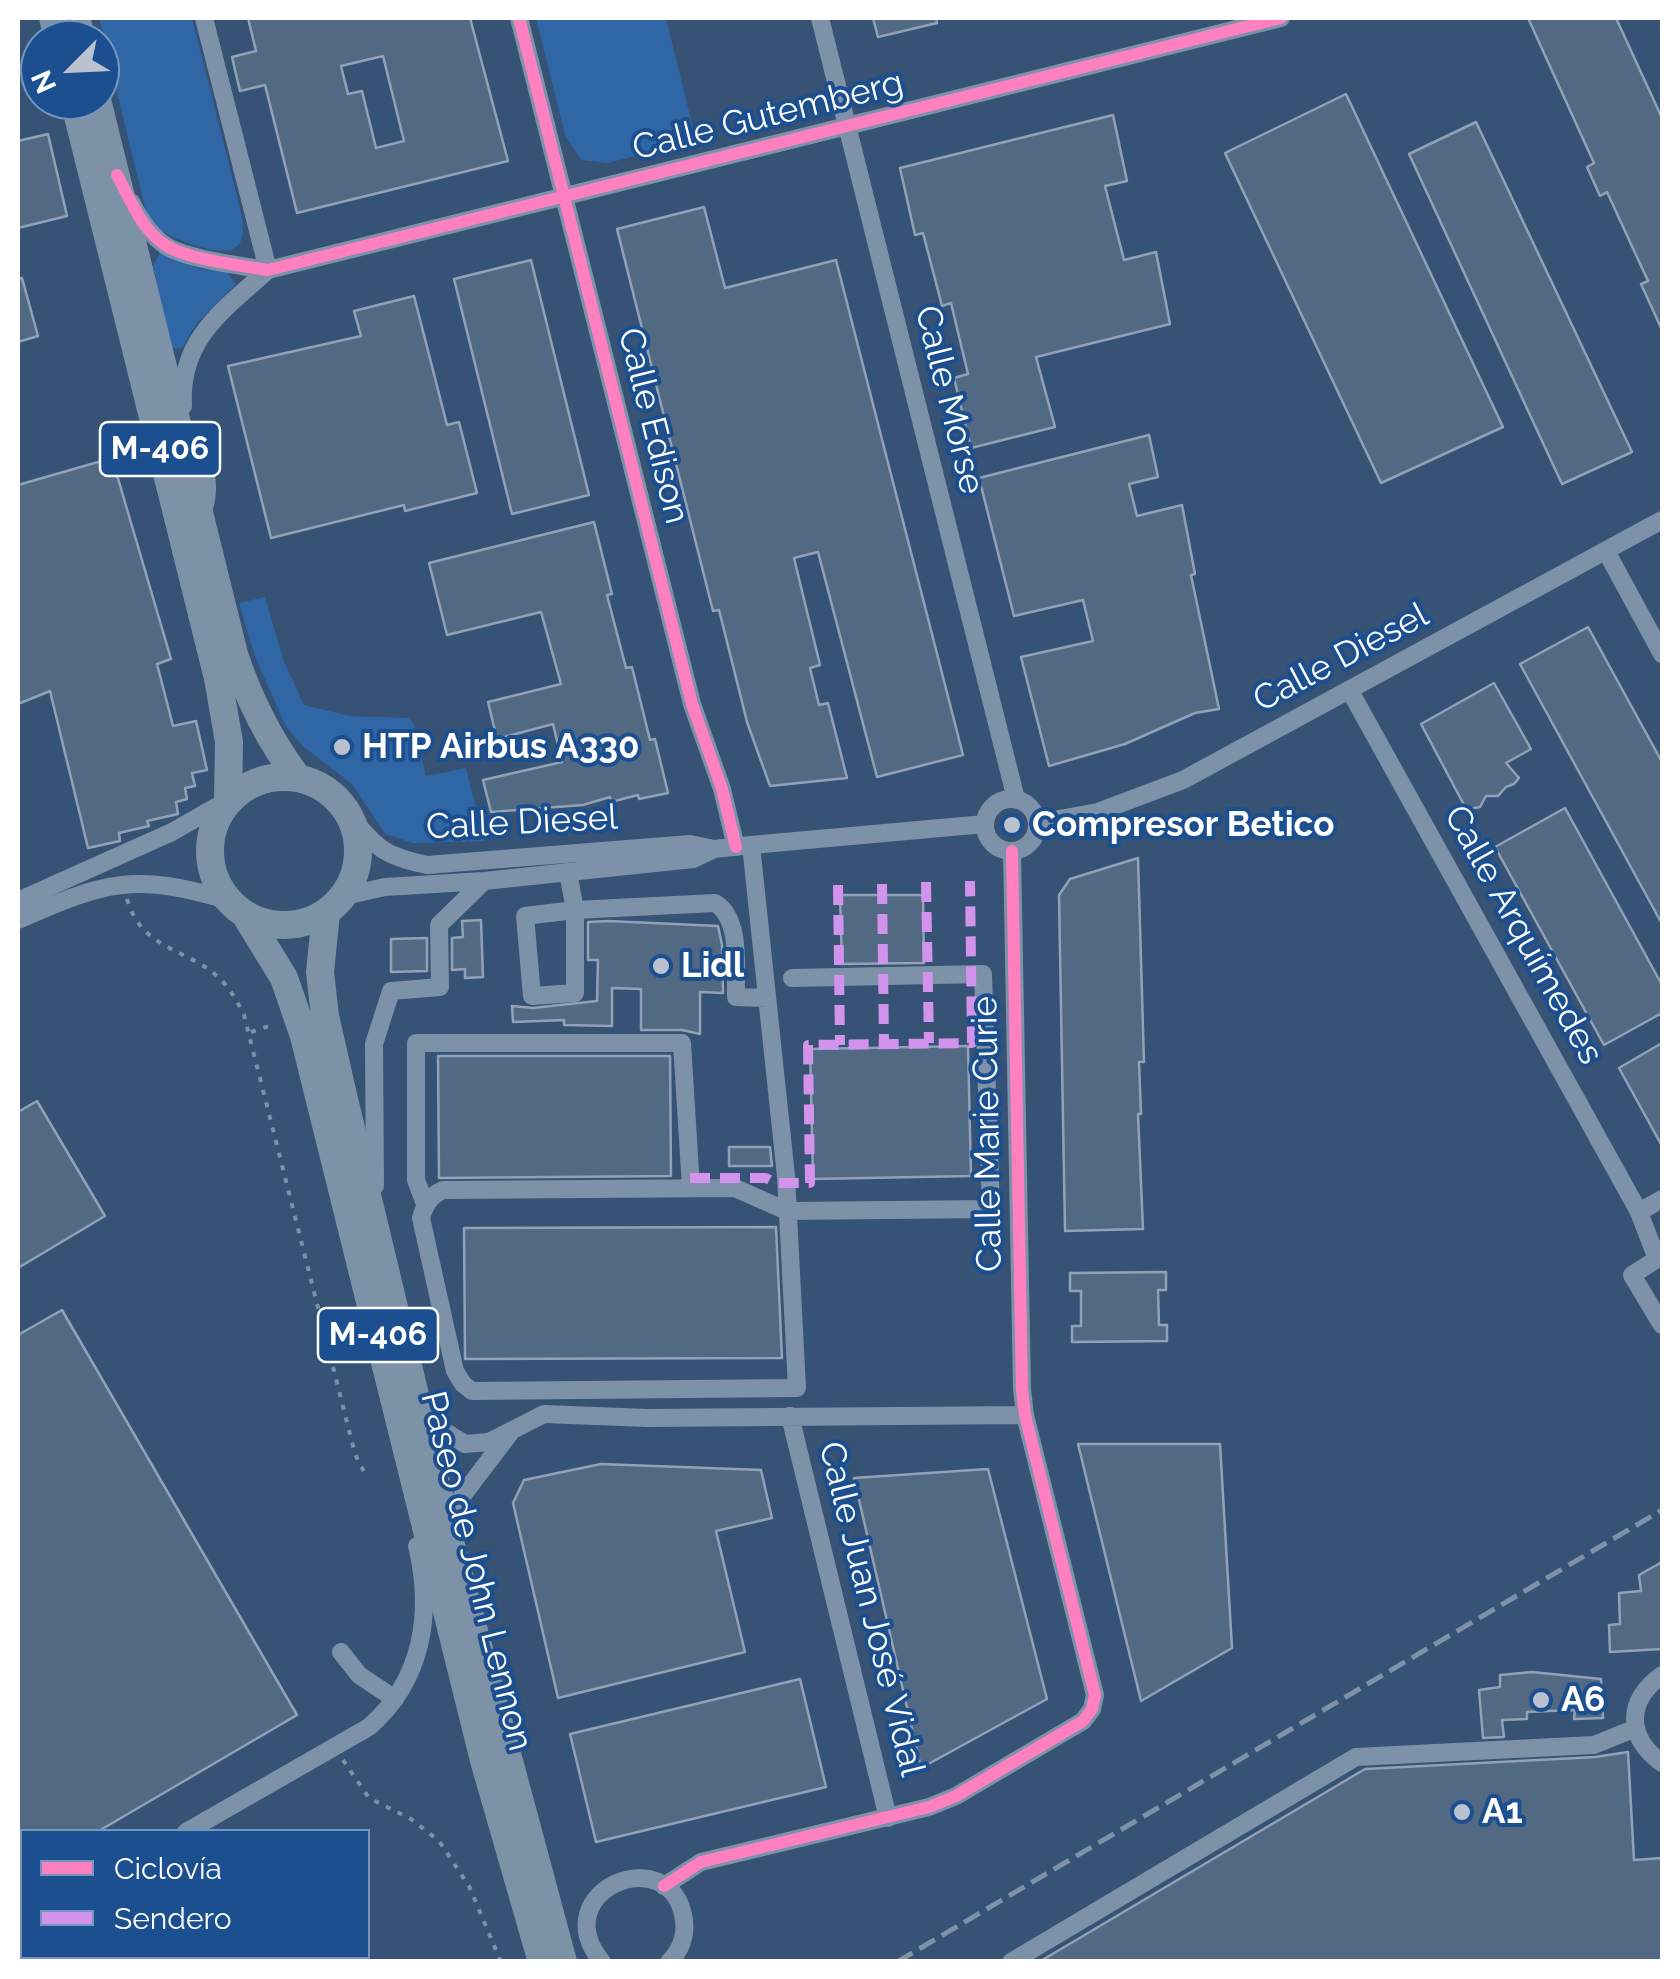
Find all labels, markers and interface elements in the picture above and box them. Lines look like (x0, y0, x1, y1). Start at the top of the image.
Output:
north arrow (20, 20, 120, 120)
street label: Calle Gutemberg (628, 62, 908, 170)
text: N (25, 65, 63, 98)
street label: Calle Morse (905, 302, 993, 498)
street label: Calle Edison (608, 324, 698, 528)
road number: M-406 (100, 422, 220, 476)
street label: Calle Diesel (1246, 594, 1436, 722)
place label: HTP Airbus A330 (362, 726, 640, 768)
marker: HTP Airbus A330 (331, 736, 353, 758)
street label: Calle Diesel (425, 797, 619, 849)
street label: Calle Arquímedes (1435, 798, 1611, 1072)
place label: Compresor Betico (1032, 804, 1334, 846)
marker: Compresor Betico (1001, 814, 1023, 836)
place label: Lidl (681, 945, 744, 987)
marker: Lidl (650, 955, 672, 977)
street label: Calle Marie Curie (965, 996, 1011, 1272)
road number: M-406 (318, 1308, 438, 1362)
street label: Paseo de John Lennon (411, 1387, 541, 1755)
street label: Calle Juan José Vidal (809, 1438, 933, 1780)
place label: A6 (1561, 1679, 1605, 1721)
marker: A6 (1530, 1689, 1552, 1711)
place label: A1 (1482, 1791, 1523, 1833)
marker: A1 (1451, 1801, 1473, 1823)
legend (20, 1829, 370, 1959)
text: Ciclovía (114, 1851, 222, 1886)
text: Sendero (114, 1901, 231, 1936)

